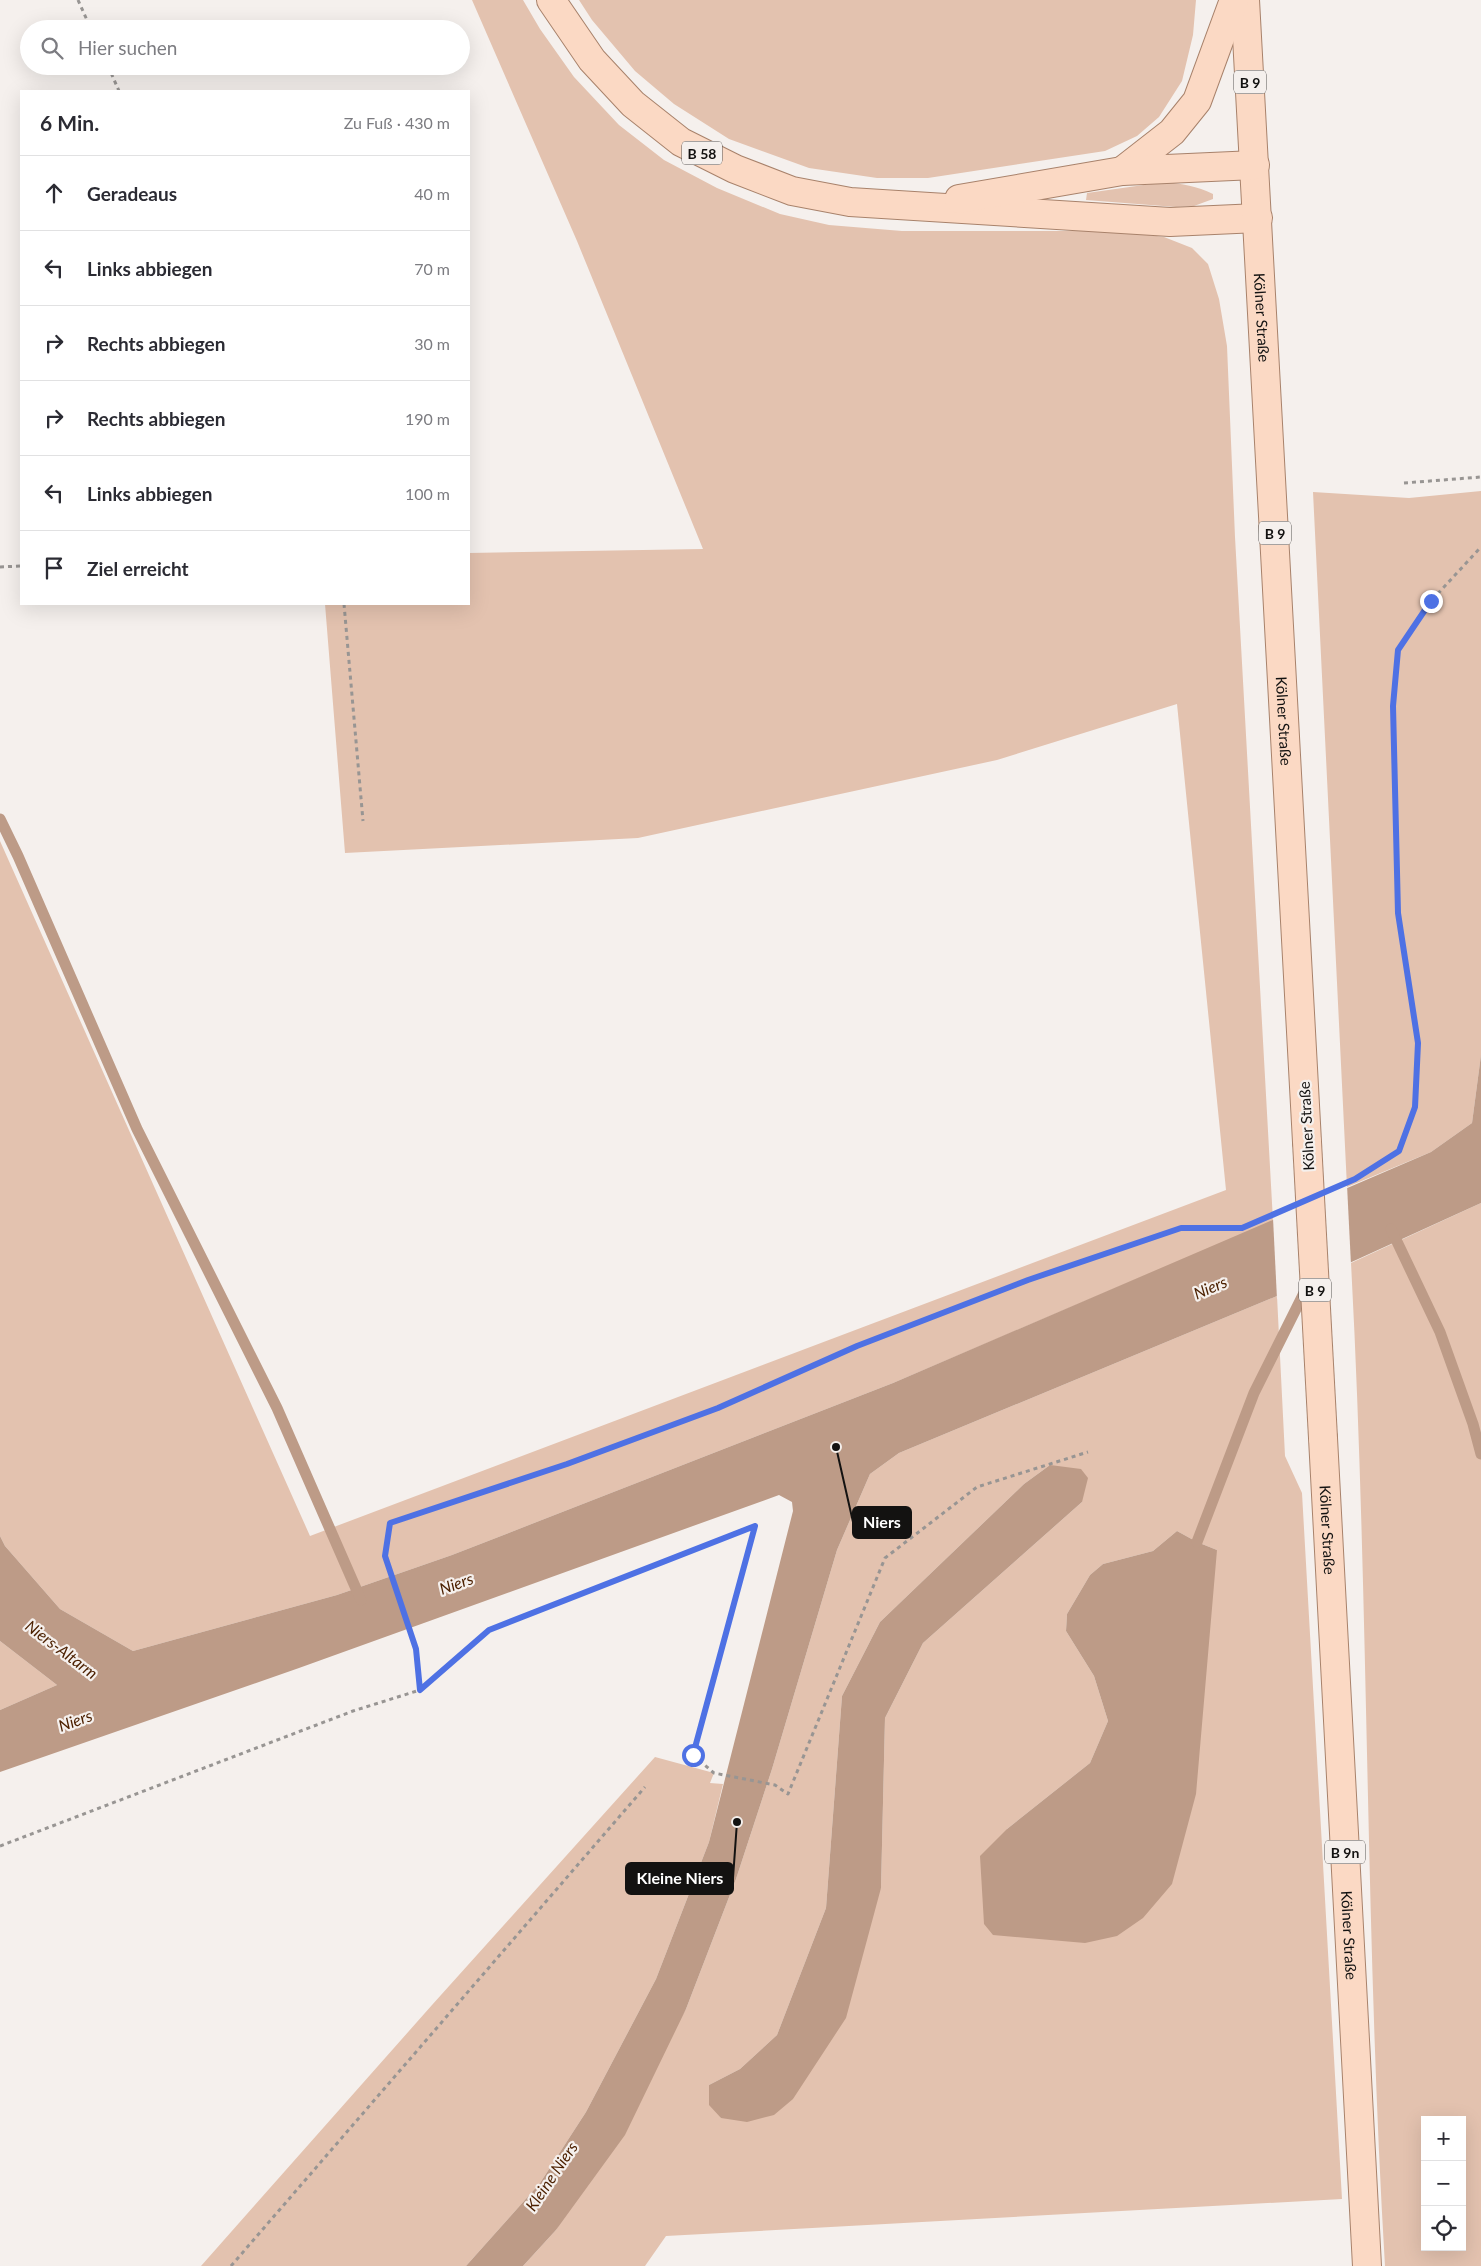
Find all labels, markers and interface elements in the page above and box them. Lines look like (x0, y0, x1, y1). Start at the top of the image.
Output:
search box (20, 20, 470, 75)
icon: search (38, 34, 66, 62)
text: Hier suchen (78, 36, 177, 59)
road number: B 9 (1234, 70, 1266, 94)
text: 6 Min. (40, 110, 99, 135)
text: Zu Fuß · 430 m (344, 113, 450, 132)
road number: B 58 (682, 142, 722, 164)
icon: ahead (40, 179, 68, 207)
text: Geradeaus (87, 182, 177, 205)
text: 40 m (414, 184, 450, 203)
icon: left (40, 254, 68, 282)
text: Links abbiegen (87, 257, 212, 280)
text: 70 m (414, 259, 450, 278)
street label: Kölner Straße (1251, 272, 1274, 363)
icon: right (40, 329, 68, 357)
text: Rechts abbiegen (87, 332, 225, 355)
text: 30 m (414, 334, 450, 353)
icon: right (40, 404, 68, 432)
text: Rechts abbiegen (87, 407, 225, 430)
text: 190 m (405, 409, 450, 428)
icon: left (40, 479, 68, 507)
text: Links abbiegen (87, 482, 212, 505)
text: 100 m (405, 484, 450, 503)
road number: B 9 (1259, 522, 1291, 544)
icon: arrive (40, 554, 68, 582)
text: Ziel erreicht (87, 557, 189, 580)
route end (1420, 590, 1443, 613)
street label: Kölner Straße (1273, 676, 1296, 766)
street label: Kölner Straße (1295, 1081, 1317, 1171)
water label: Niers (1190, 1271, 1230, 1302)
road number: B 9 (1299, 1278, 1331, 1302)
street label: Kölner Straße (1317, 1485, 1339, 1575)
callout: Niers (853, 1507, 911, 1538)
text: Niers (863, 1512, 901, 1531)
water label: Niers (437, 1568, 476, 1598)
water label: Niers-Altarm (22, 1616, 102, 1682)
water label: Niers (56, 1705, 95, 1735)
route start (682, 1744, 705, 1767)
road number: B 9n (1325, 1840, 1365, 1864)
callout: Kleine Niers (626, 1863, 733, 1894)
text: Kleine Niers (637, 1868, 723, 1887)
street label: Kölner Straße (1338, 1890, 1361, 1980)
map controls (1421, 2116, 1466, 2251)
button: + (1421, 2116, 1466, 2161)
water label: Kleine Niers (521, 2137, 581, 2214)
button: − (1421, 2161, 1466, 2206)
button: locate (1421, 2206, 1466, 2251)

